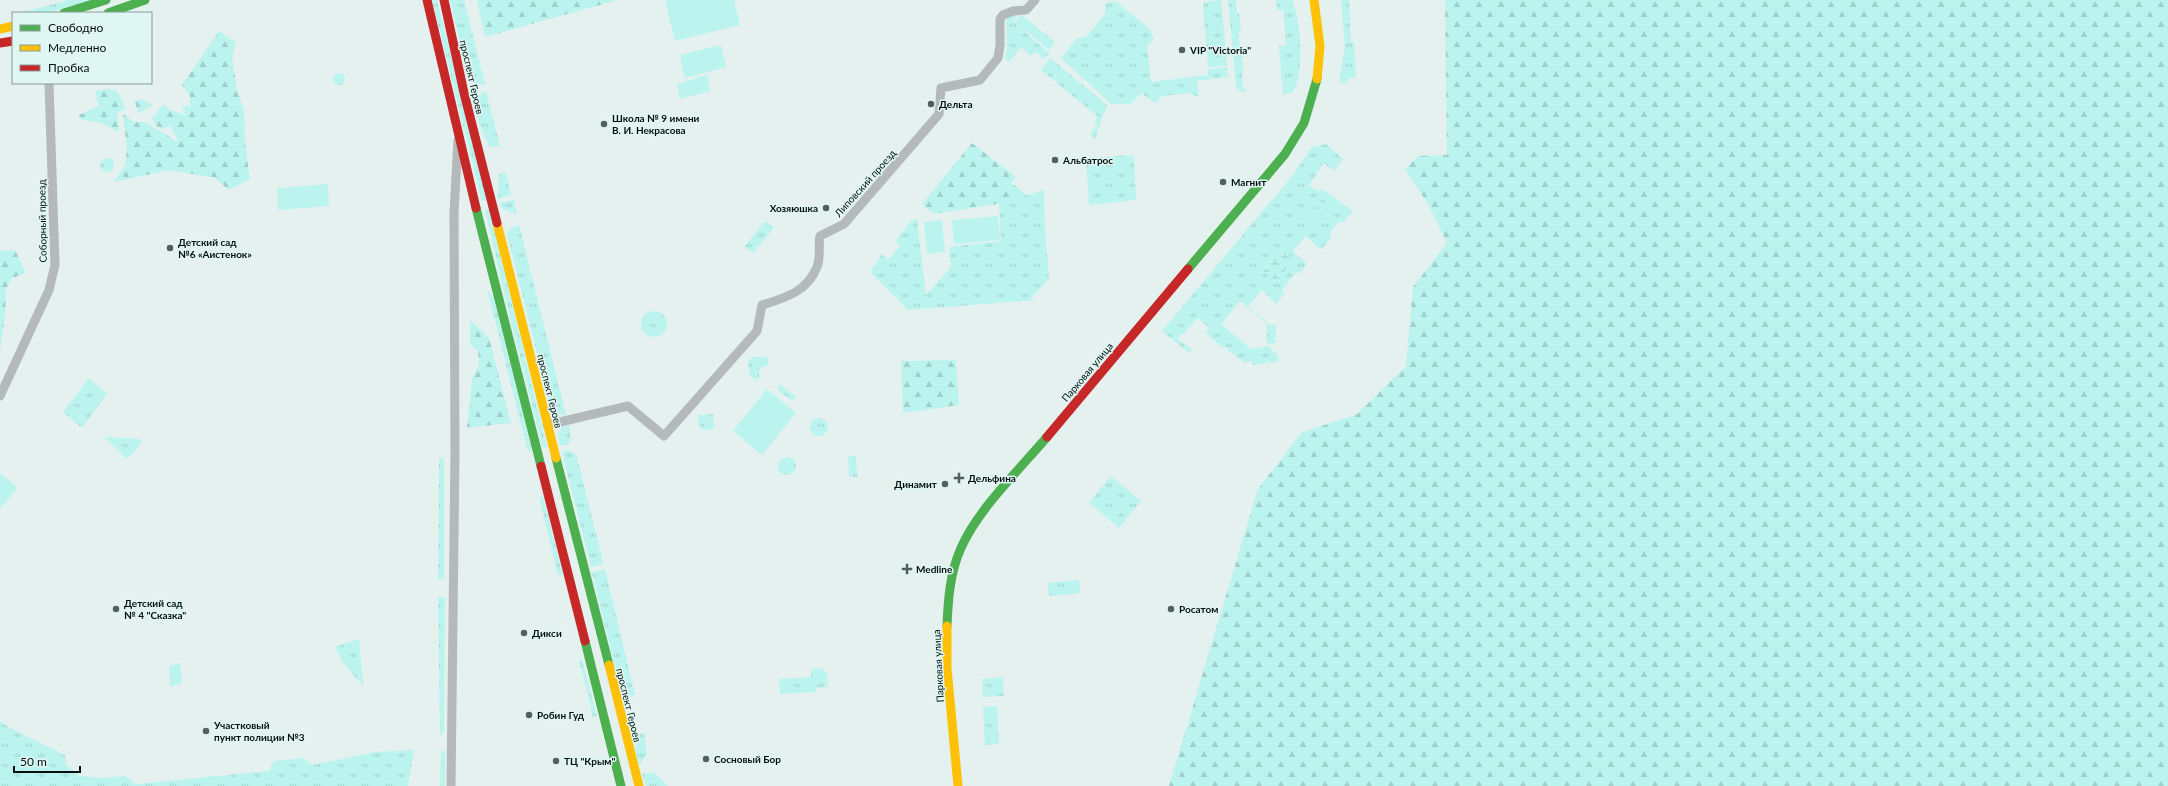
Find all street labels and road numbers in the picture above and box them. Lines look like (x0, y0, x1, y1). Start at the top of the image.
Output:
street label: проспект Героев (458, 39, 486, 115)
street label: Липовский проезд (831, 147, 898, 220)
street label: Соборный проезд (35, 179, 49, 263)
street label: Парковая улица (1059, 340, 1115, 404)
street label: проспект Героев (535, 353, 565, 429)
street label: Парковая улица (930, 629, 946, 703)
street label: проспект Героев (614, 667, 644, 743)

